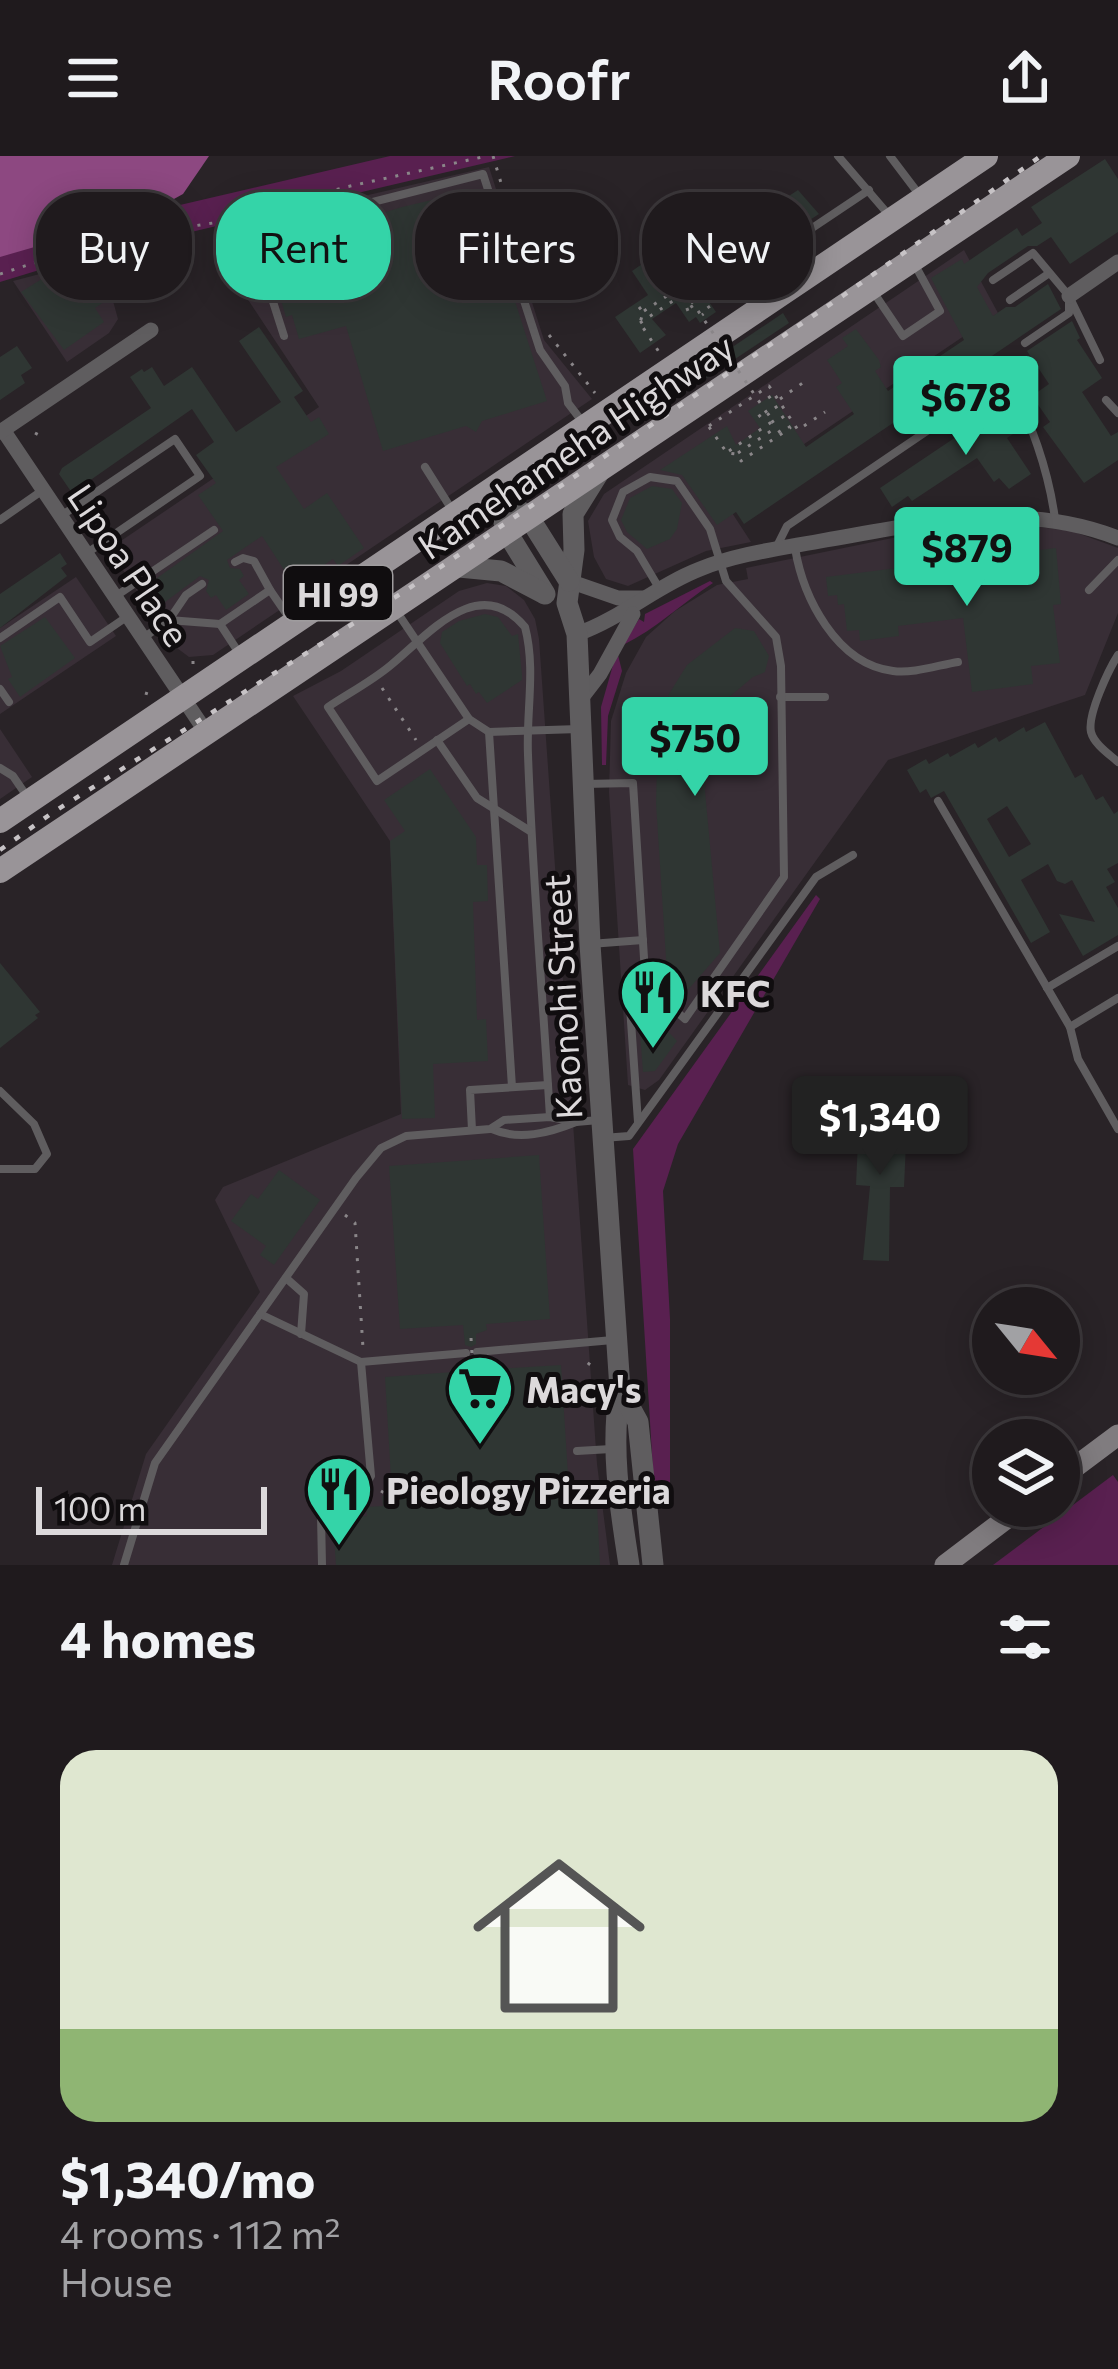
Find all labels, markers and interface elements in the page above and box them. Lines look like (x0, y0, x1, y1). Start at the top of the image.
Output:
icon: menu (60, 45, 126, 111)
text: Roofr (487, 45, 631, 111)
icon: share (992, 45, 1058, 111)
chip: Buy (36, 192, 192, 300)
chip: Rent (216, 192, 391, 300)
chip: Filters (415, 192, 618, 300)
chip: New (642, 192, 813, 300)
street label: Kamehameha Highway (409, 323, 741, 567)
pin: $678 (895, 356, 1037, 458)
text: $678 (920, 371, 1012, 419)
street label: Lipoa Place (60, 475, 200, 653)
pin: $879 (896, 507, 1038, 609)
text: $879 (921, 522, 1013, 570)
road number: HI 99 (284, 566, 392, 620)
pin: $750 (624, 697, 766, 799)
text: $750 (649, 712, 741, 760)
street label: Kaonohi Street (533, 873, 589, 1121)
restaurant icon: KFC (618, 957, 688, 1051)
place label: KFC (700, 970, 771, 1014)
pin: $1,340 (782, 1076, 978, 1178)
text: $1,340 (819, 1091, 941, 1139)
north arrow (972, 1287, 1080, 1395)
map controls (972, 1287, 1080, 1527)
supermarket icon: Macy's (445, 1353, 515, 1447)
place label: Macy's (526, 1366, 641, 1410)
button: layers (972, 1419, 1080, 1527)
restaurant icon: Pieology Pizzeria (304, 1454, 374, 1548)
place label: Pieology Pizzeria (386, 1467, 671, 1511)
scale bar (36, 1481, 267, 1534)
text: 100 m (54, 1487, 146, 1528)
icon: filters (992, 1604, 1058, 1670)
text: 4 homes (60, 1606, 256, 1669)
icon: home (451, 1828, 667, 2044)
text: $1,340/mo (60, 2146, 315, 2209)
text: 4 rooms · 112 m² (60, 2209, 340, 2257)
text: House (60, 2257, 173, 2305)

